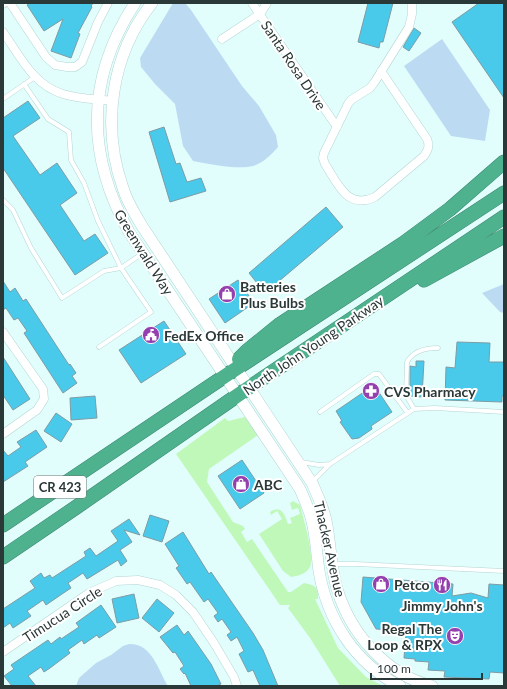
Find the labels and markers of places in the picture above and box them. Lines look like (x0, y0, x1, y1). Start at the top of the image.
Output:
place label: Batteries Plus Bulbs (240, 278, 304, 311)
shop icon: Batteries Plus Bulbs (217, 284, 237, 304)
public building icon: FedEx Office (141, 325, 161, 345)
place label: FedEx Office (164, 327, 244, 344)
pharmacy icon: CVS Pharmacy (361, 381, 381, 401)
place label: CVS Pharmacy (384, 383, 476, 400)
shop icon: ABC (231, 474, 251, 494)
place label: ABC (253, 476, 283, 493)
shop icon: Petco (371, 574, 391, 594)
restaurant icon: Jimmy John's (432, 575, 452, 595)
place label: Petco (394, 576, 430, 593)
place label: Jimmy John's (401, 597, 483, 614)
place label: Regal The Loop & RPX (367, 620, 443, 653)
theatre icon: Regal The Loop & RPX (445, 626, 465, 646)

